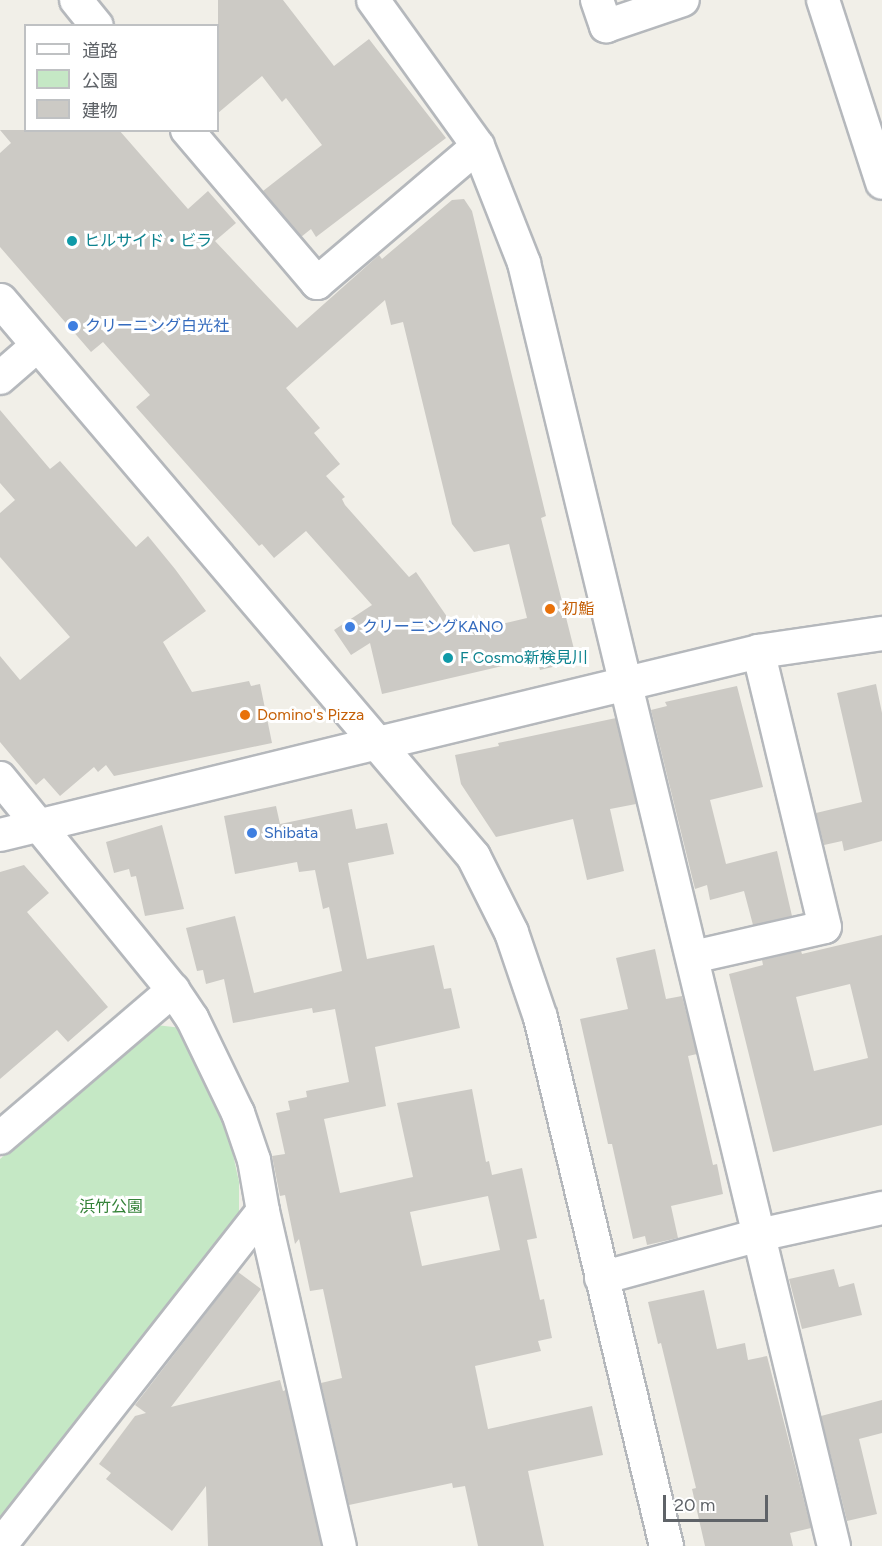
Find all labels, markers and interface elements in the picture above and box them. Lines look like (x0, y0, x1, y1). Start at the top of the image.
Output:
legend (24, 24, 219, 132)
text: 道路 (82, 40, 118, 62)
text: 公園 (82, 70, 118, 92)
text: 建物 (82, 100, 118, 122)
place label: ヒルサイド・ビラ (84, 231, 212, 251)
marker: ヒルサイド・ビラ (65, 234, 79, 248)
place label: クリーニング白光社 (85, 316, 229, 336)
marker: クリーニング白光社 (66, 319, 80, 333)
place label: 初鮨 (562, 599, 594, 619)
marker: 初鮨 (543, 602, 557, 616)
place label: クリーニングKANO (362, 617, 503, 637)
marker: クリーニングKANO (343, 620, 357, 634)
place label: F Cosmo新検見川 (460, 648, 588, 668)
marker: F Cosmo新検見川 (441, 651, 455, 665)
place label: Domino's Pizza (257, 705, 364, 725)
marker: Domino's Pizza (238, 708, 252, 722)
place label: Shibata (264, 823, 318, 843)
marker: Shibata (245, 826, 259, 840)
park label: 浜竹公園 (79, 1197, 143, 1217)
scale bar (666, 1483, 771, 1521)
text: 20 m (674, 1494, 715, 1516)

